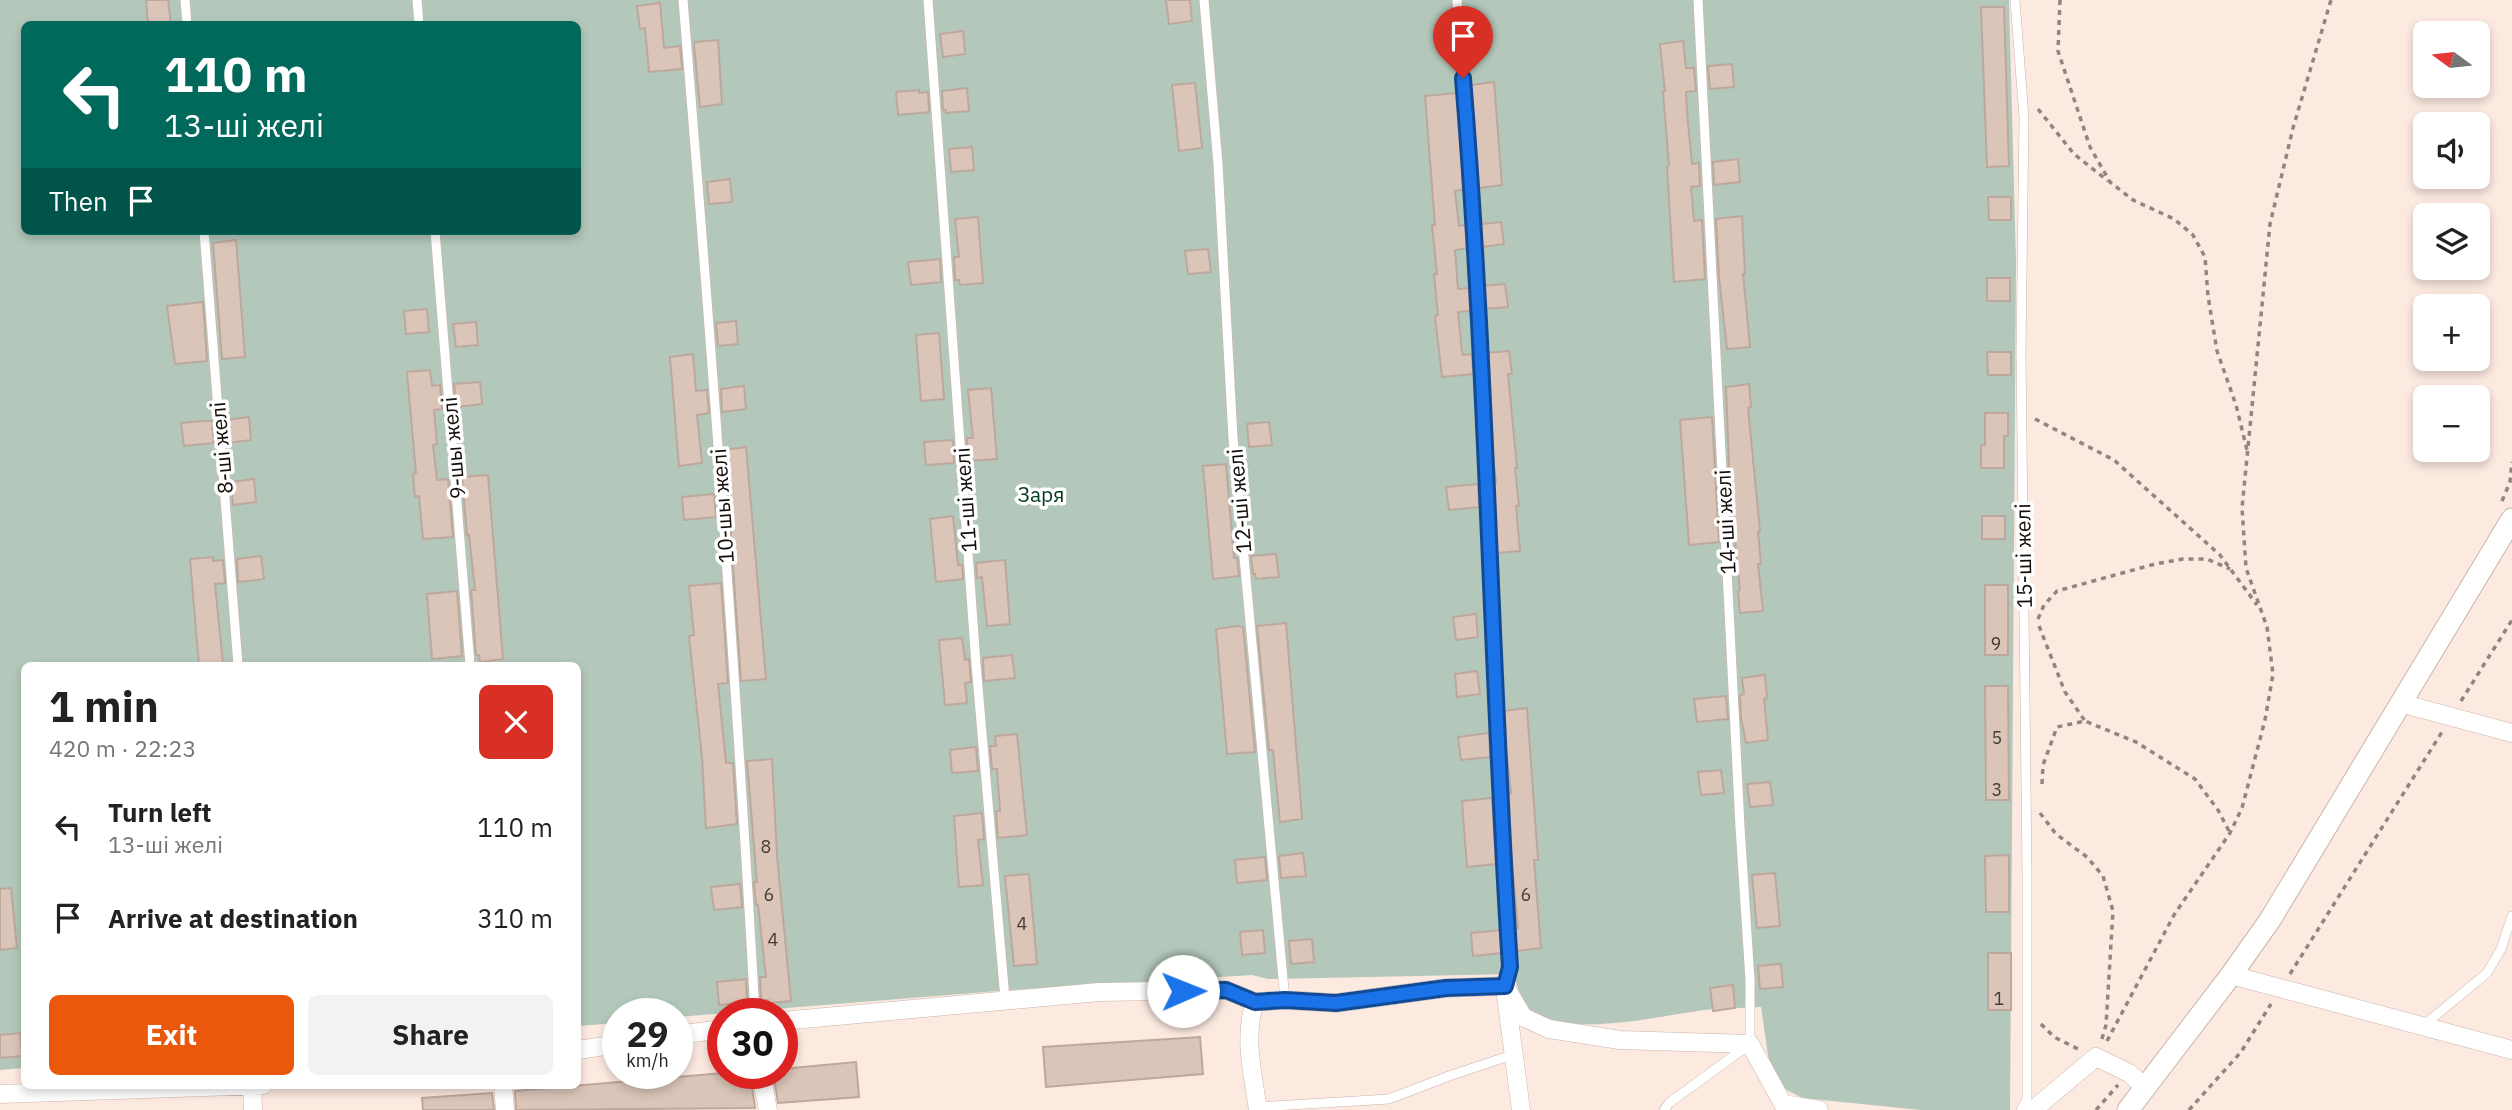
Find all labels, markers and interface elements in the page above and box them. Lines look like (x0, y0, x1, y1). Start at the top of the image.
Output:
pin (1433, 6, 1493, 78)
icon: arrive (1444, 17, 1482, 55)
north arrow (2413, 21, 2490, 98)
map controls (2413, 21, 2490, 462)
text: 110 m (164, 42, 308, 105)
icon: left (49, 49, 140, 140)
text: 13-ші желі (164, 104, 324, 146)
button: sound (2413, 112, 2490, 189)
icon: arrive (122, 182, 160, 220)
text: Then (49, 184, 108, 218)
button: layers (2413, 203, 2490, 280)
button: + (2413, 294, 2490, 371)
button: − (2413, 385, 2490, 462)
street label: 9-шы желі (435, 396, 471, 500)
street label: 8-ші желі (203, 401, 239, 495)
street label: 11-ші желі (947, 447, 983, 553)
street label: 12-ші желі (1220, 447, 1258, 555)
street label: 10-шы желі (704, 448, 740, 564)
street label: 14-ші желі (1708, 469, 1742, 575)
park label: Заря (1017, 480, 1065, 508)
street label: 15-ші желі (2008, 503, 2038, 609)
house number: 9 (1991, 632, 2001, 655)
text: 1 min (49, 679, 159, 734)
button: close (479, 685, 553, 759)
house number: 5 (1992, 726, 2002, 749)
text: 420 m · 22:23 (49, 733, 196, 763)
house number: 3 (1992, 778, 2002, 801)
text: Turn left (108, 795, 211, 829)
icon: left (49, 808, 87, 846)
text: 110 m (477, 810, 553, 844)
text: 13-ші желі (108, 829, 223, 859)
house number: 8 (761, 835, 771, 858)
house number: 6 (764, 883, 774, 906)
house number: 6 (1521, 883, 1531, 906)
icon: arrive (49, 899, 87, 937)
text: Arrive at destination (108, 901, 358, 935)
text: 310 m (477, 901, 553, 935)
house number: 4 (1017, 912, 1028, 935)
house number: 4 (768, 928, 779, 951)
position arrow (1146, 954, 1220, 1028)
house number: 1 (1994, 987, 2004, 1010)
button: Exit (49, 995, 294, 1075)
button: Share (308, 995, 553, 1075)
speed limit sign: 30 (707, 998, 798, 1089)
text: 29 (626, 1011, 669, 1057)
text: km/h (626, 1049, 669, 1072)

